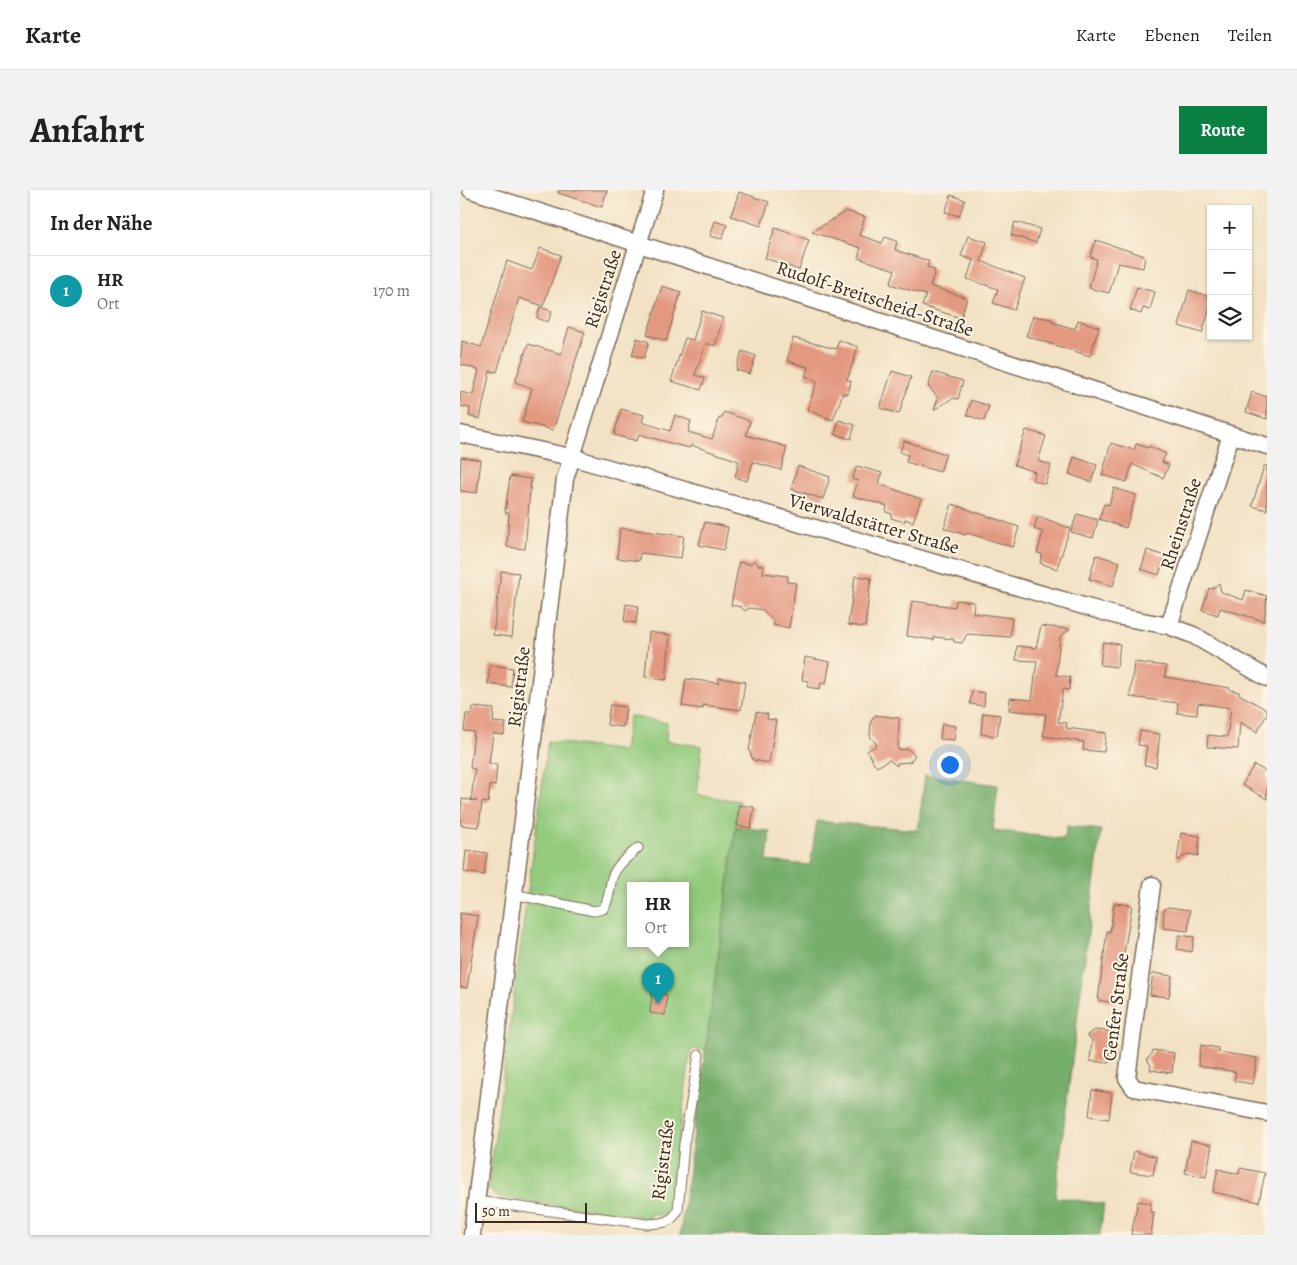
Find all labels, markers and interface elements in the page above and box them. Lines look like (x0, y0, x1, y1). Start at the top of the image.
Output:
text: Karte (25, 19, 81, 51)
text: Karte (1076, 23, 1116, 47)
text: Ebenen (1144, 23, 1200, 47)
text: Teilen (1228, 23, 1272, 47)
text: Anfahrt (30, 106, 145, 154)
button: Route (1179, 106, 1267, 154)
map controls (1207, 205, 1252, 340)
button: + (1207, 205, 1252, 250)
text: In der Nähe (50, 209, 152, 237)
street label: Rigistraße (578, 246, 628, 332)
button: − (1207, 250, 1252, 295)
street label: Rudolf-Breitscheid-Straße (773, 255, 977, 343)
text: HR (97, 267, 123, 293)
text: 1 (63, 280, 69, 302)
text: 170 m (373, 280, 410, 302)
text: Ort (97, 293, 119, 315)
button: layers (1207, 295, 1252, 340)
street label: Rheinstraße (1154, 475, 1208, 573)
street label: Vierwaldstätter Straße (785, 487, 962, 561)
street label: Rigistraße (501, 645, 537, 729)
your location (937, 752, 963, 778)
popup (627, 882, 689, 947)
text: HR (645, 891, 671, 917)
text: Ort (645, 917, 667, 939)
street label: Genfer Straße (1096, 951, 1136, 1063)
pin: 1 (642, 963, 674, 1004)
street label: Rigistraße (645, 1118, 681, 1202)
scale bar (475, 1200, 588, 1223)
text: 50 m (482, 1202, 510, 1221)

